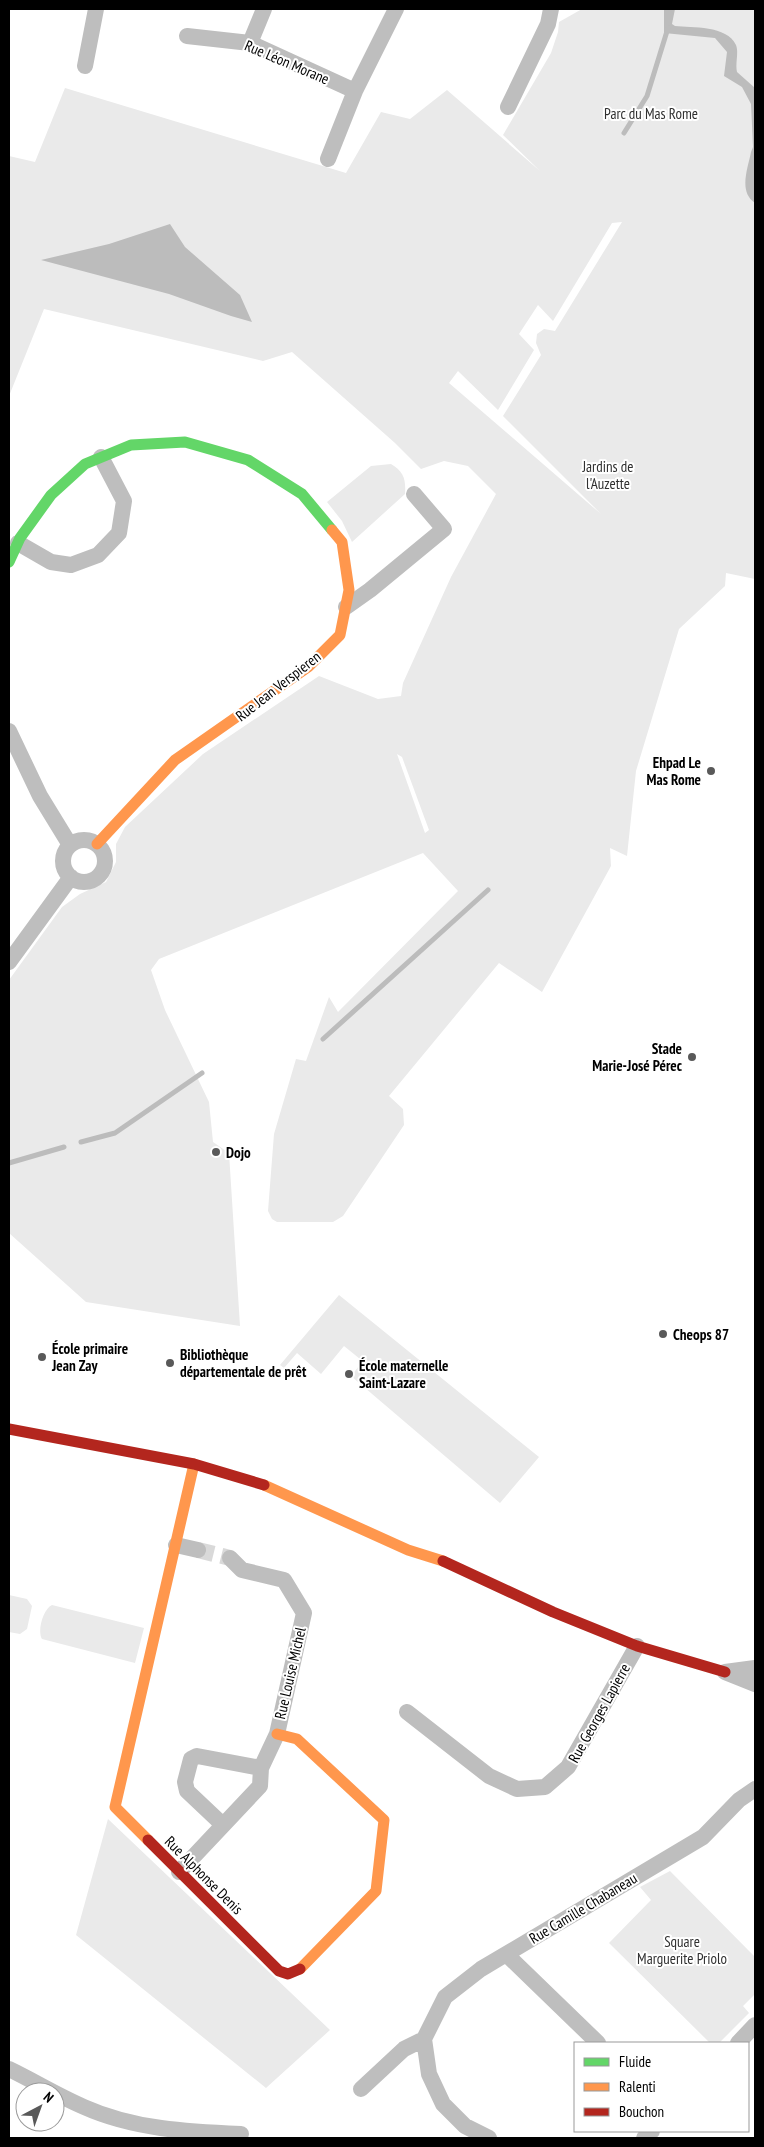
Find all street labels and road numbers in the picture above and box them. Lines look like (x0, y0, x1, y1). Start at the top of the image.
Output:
street label: Rue Léon Morane (242, 36, 332, 88)
street label: Rue Jean Verspieren (232, 647, 324, 725)
street label: Rue Louise Michel (270, 1625, 310, 1721)
street label: Rue Georges Lapierre (564, 1660, 634, 1766)
street label: Rue Alphonse Denis (161, 1832, 247, 1918)
street label: Rue Camille Chabaneau (526, 1868, 640, 1948)

